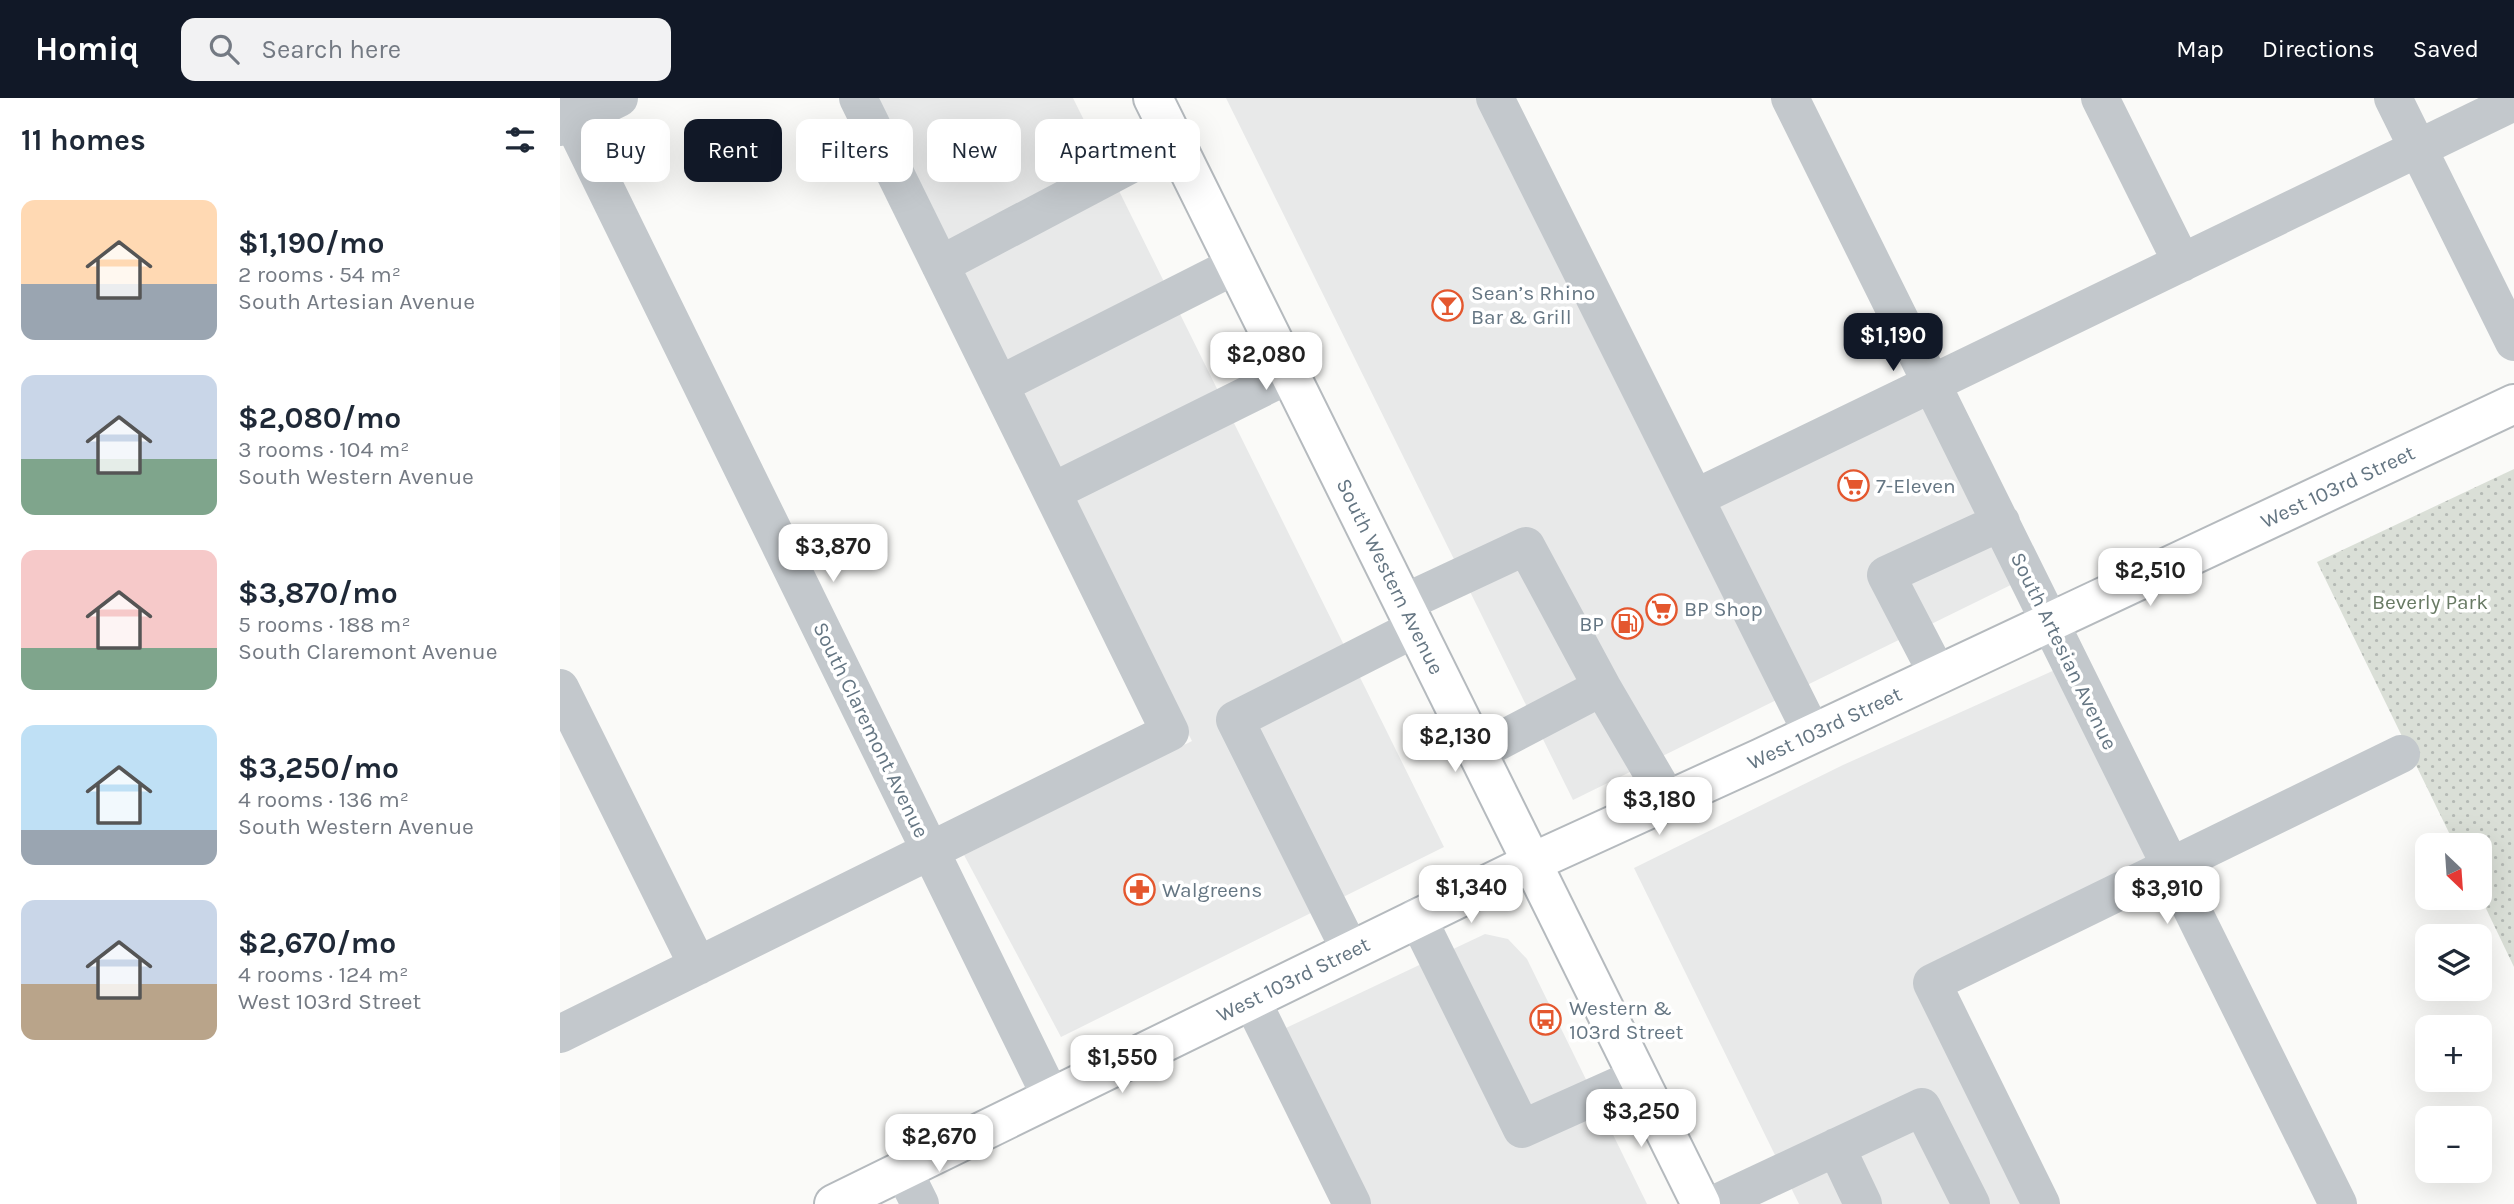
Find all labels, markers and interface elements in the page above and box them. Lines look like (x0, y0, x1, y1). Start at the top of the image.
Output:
search box (181, 18, 671, 81)
text: Homiq (35, 30, 139, 68)
icon: search (205, 30, 243, 68)
text: Search here (261, 34, 401, 65)
text: Map (2176, 35, 2224, 63)
text: Directions (2262, 35, 2375, 63)
text: Saved (2413, 35, 2479, 63)
chip: Buy (581, 119, 670, 182)
chip: Rent (684, 119, 782, 182)
chip: Filters (796, 119, 913, 182)
chip: New (927, 119, 1021, 182)
chip: Apartment (1035, 119, 1200, 182)
icon: filters (501, 121, 539, 159)
text: 11 homes (21, 122, 146, 158)
text: $1,190/mo (238, 225, 385, 261)
icon: home (77, 228, 161, 312)
text: 2 rooms · 54 m² (238, 261, 401, 288)
place label: Sean’s Rhino Bar & Grill (1471, 281, 1595, 329)
text: South Artesian Avenue (238, 288, 475, 315)
bar icon: Sean’s Rhino Bar & Grill (1431, 288, 1465, 322)
pin: $1,190 (1836, 314, 1950, 373)
text: $1,190 (1860, 322, 1926, 349)
pin: $2,080 (1209, 332, 1323, 392)
text: $2,080 (1226, 341, 1306, 368)
text: $2,080/mo (238, 400, 401, 436)
icon: home (77, 403, 161, 487)
text: 3 rooms · 104 m² (238, 436, 409, 463)
street label: West 103rd Street (2257, 440, 2419, 533)
text: South Western Avenue (238, 463, 474, 490)
supermarket icon: 7-Eleven (1836, 469, 1870, 503)
place label: 7-Eleven (1876, 474, 1956, 498)
street label: South Western Avenue (1331, 475, 1449, 678)
pin: $3,870 (776, 524, 890, 584)
text: $3,870 (795, 533, 871, 560)
street label: South Artesian Avenue (2006, 548, 2122, 754)
pin: $2,510 (2093, 548, 2207, 608)
text: $2,510 (2114, 557, 2186, 584)
text: $3,870/mo (238, 575, 398, 611)
icon: home (77, 578, 161, 662)
park label: Beverly Park (2372, 590, 2488, 614)
supermarket icon: BP Shop (1644, 592, 1678, 626)
place label: BP Shop (1684, 597, 1763, 621)
fuel station icon: BP (1610, 607, 1644, 641)
text: 5 rooms · 188 m² (238, 611, 411, 638)
place label: BP (1579, 612, 1604, 636)
street label: South Claremont Avenue (808, 618, 934, 842)
text: South Claremont Avenue (238, 638, 497, 665)
street label: West 103rd Street (1744, 682, 1906, 775)
pin: $2,130 (1398, 714, 1512, 774)
text: $2,130 (1419, 723, 1491, 750)
text: $3,250/mo (238, 750, 399, 786)
icon: home (77, 753, 161, 837)
pin: $3,180 (1602, 778, 1716, 837)
text: 4 rooms · 136 m² (238, 786, 409, 813)
text: $3,180 (1622, 786, 1696, 813)
text: South Western Avenue (238, 813, 474, 840)
north arrow (2415, 833, 2492, 910)
map controls (2415, 833, 2492, 1183)
pin: $1,340 (1414, 866, 1528, 925)
pin: $3,910 (2110, 866, 2224, 926)
pharmacy icon: Walgreens (1122, 873, 1156, 907)
text: $1,340 (1435, 874, 1507, 901)
text: $3,910 (2131, 875, 2203, 902)
place label: Walgreens (1162, 878, 1262, 902)
button: layers (2415, 924, 2492, 1001)
text: $2,670/mo (238, 925, 396, 961)
icon: home (77, 928, 161, 1012)
street label: West 103rd Street (1213, 932, 1374, 1027)
text: 4 rooms · 124 m² (238, 961, 408, 988)
text: West 103rd Street (238, 988, 421, 1015)
place label: Western & 103rd Street (1569, 996, 1684, 1044)
bus stop icon: Western & 103rd Street (1529, 1003, 1563, 1037)
button: + (2415, 1015, 2492, 1092)
pin: $1,550 (1065, 1035, 1179, 1095)
text: $1,550 (1086, 1044, 1158, 1071)
pin: $3,250 (1584, 1090, 1698, 1149)
text: $3,250 (1602, 1098, 1680, 1125)
button: − (2415, 1106, 2492, 1183)
pin: $2,670 (882, 1114, 996, 1174)
text: $2,670 (901, 1123, 977, 1150)

